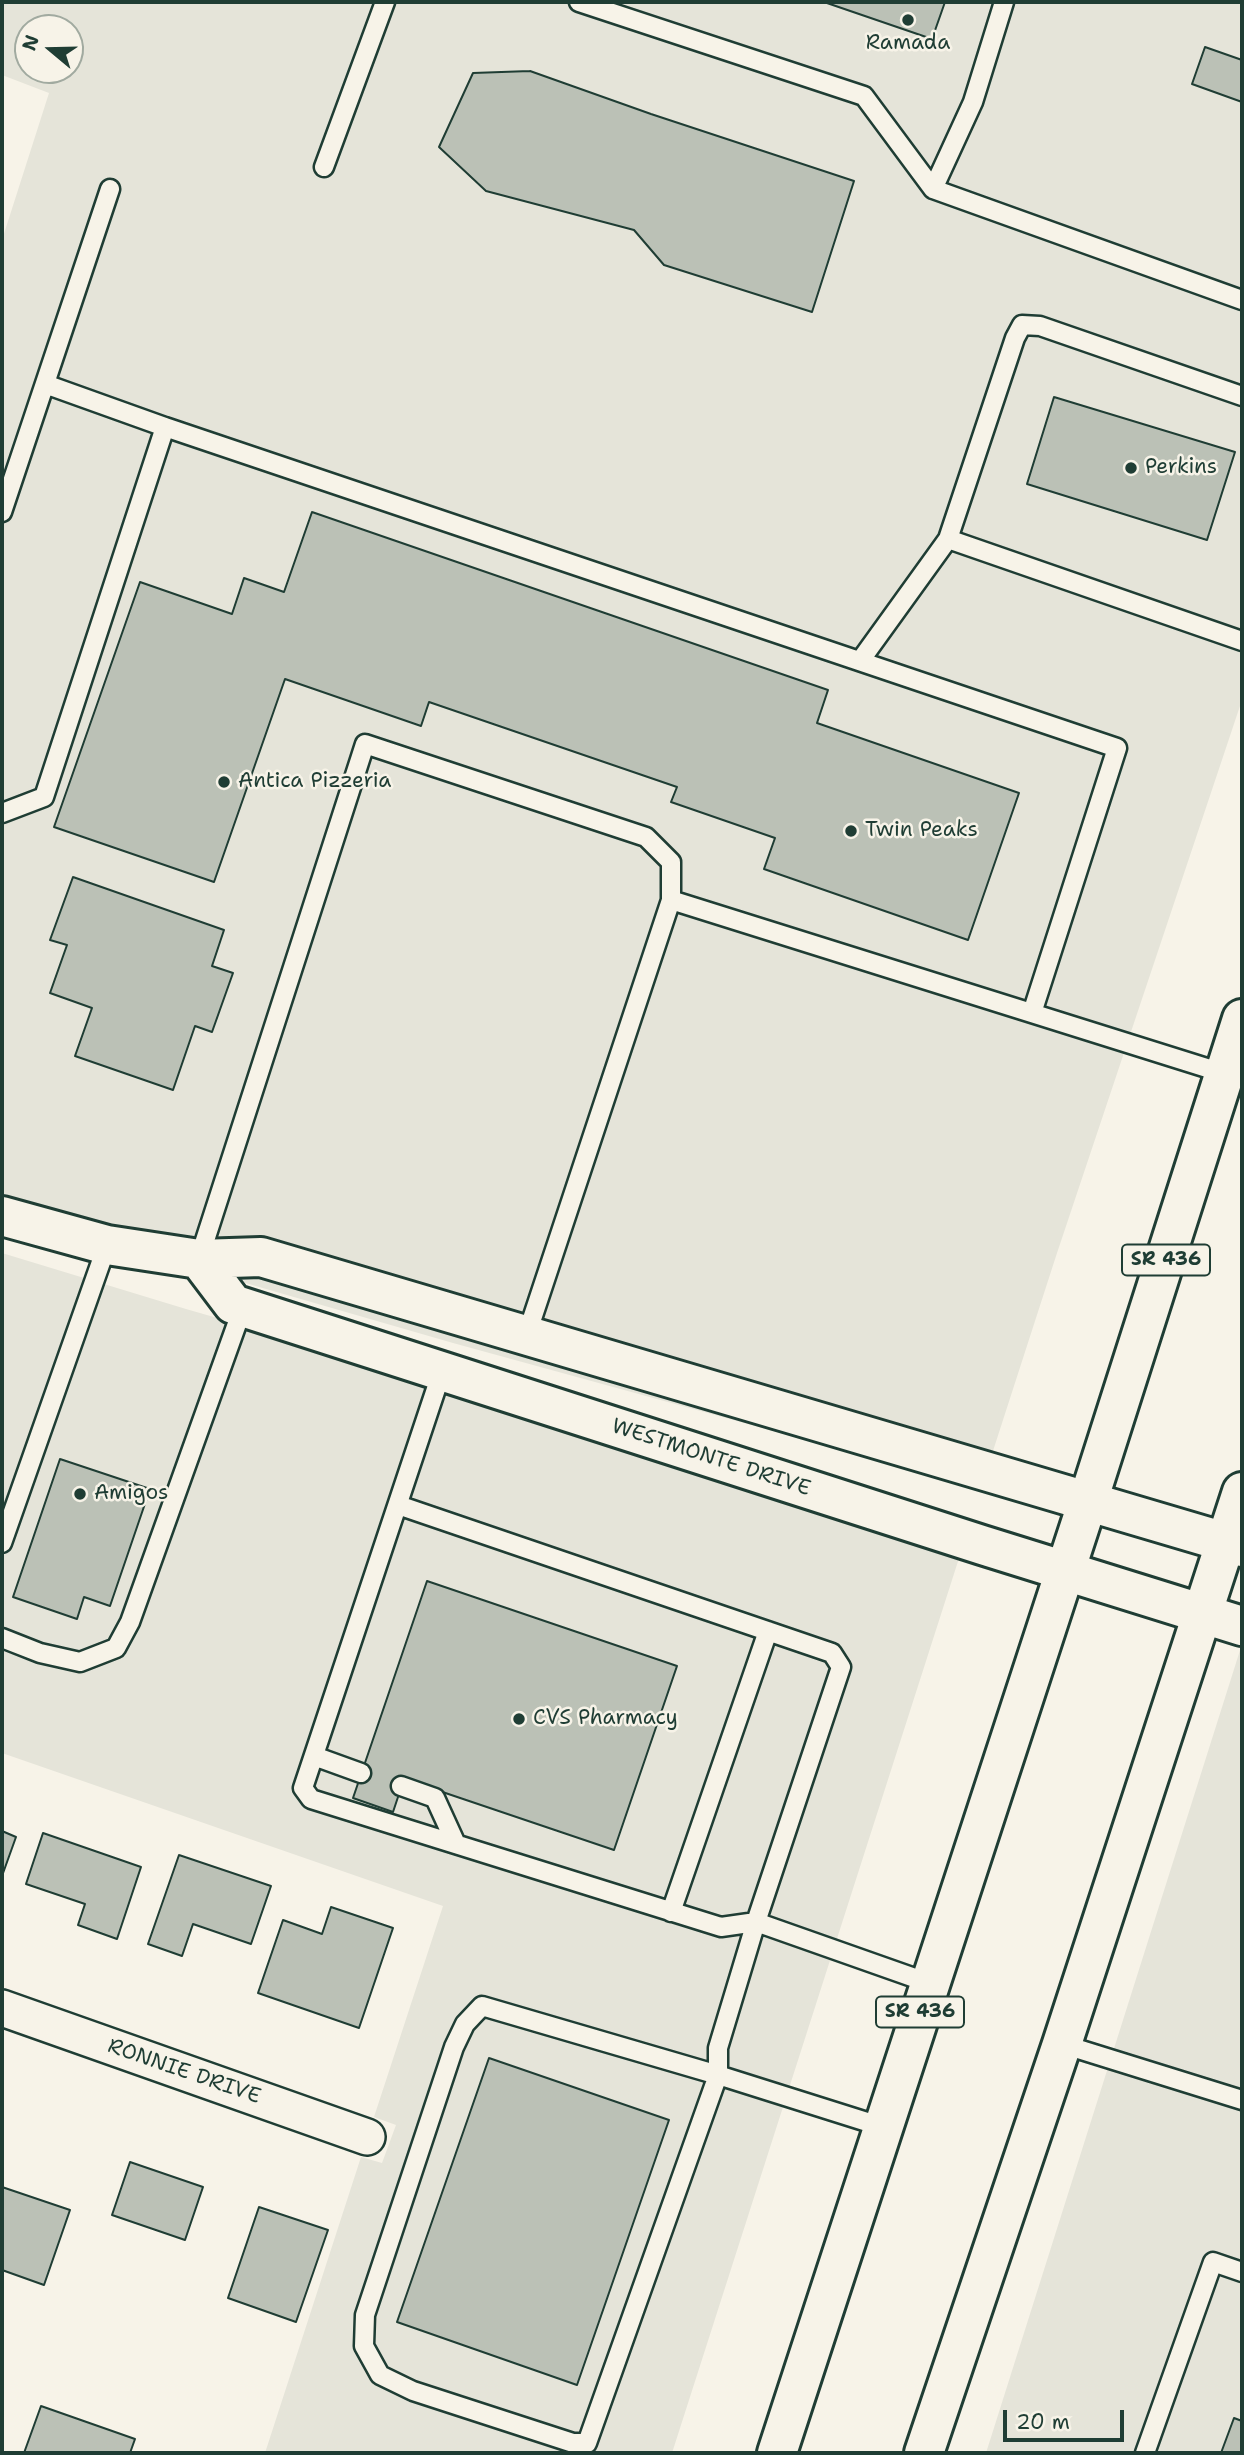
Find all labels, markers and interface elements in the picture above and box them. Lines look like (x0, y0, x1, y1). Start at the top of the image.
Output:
marker: Ramada (900, 12, 916, 28)
north arrow (14, 14, 84, 84)
text: N (16, 31, 45, 54)
place label: Ramada (866, 31, 950, 57)
place label: Perkins (1145, 455, 1217, 481)
marker: Perkins (1123, 460, 1139, 476)
place label: Antica Pizzeria (238, 769, 391, 795)
marker: Antica Pizzeria (216, 774, 232, 790)
place label: Twin Peaks (865, 818, 978, 844)
marker: Twin Peaks (843, 823, 859, 839)
road number: SR 436 (1122, 1244, 1210, 1276)
street label: WESTMONTE DRIVE (608, 1414, 814, 1502)
place label: Amigos (94, 1481, 168, 1507)
marker: Amigos (72, 1486, 88, 1502)
place label: CVS Pharmacy (533, 1706, 678, 1732)
marker: CVS Pharmacy (511, 1711, 527, 1727)
road number: SR 436 (876, 1996, 964, 2028)
street label: RONNIE DRIVE (104, 2034, 264, 2110)
scale bar (1006, 2396, 1127, 2440)
text: 20 m (1016, 2408, 1070, 2436)

